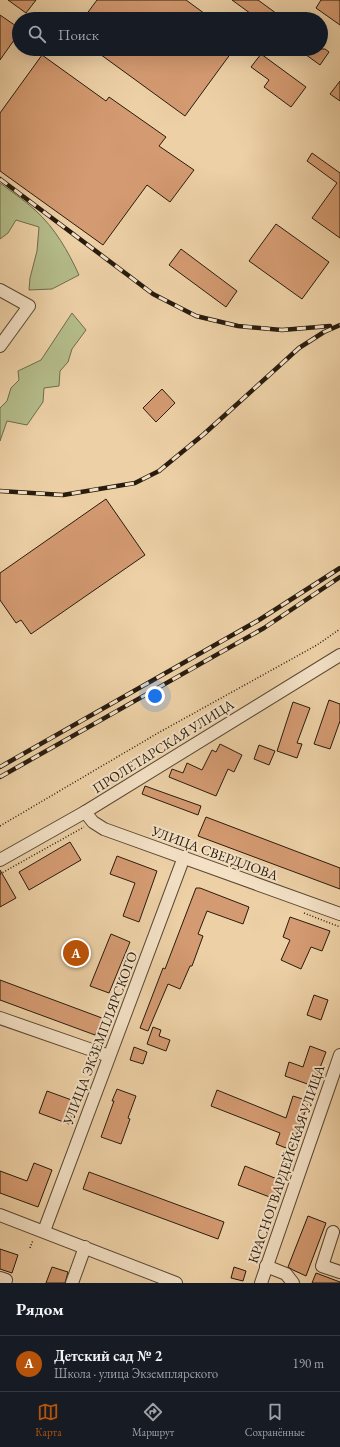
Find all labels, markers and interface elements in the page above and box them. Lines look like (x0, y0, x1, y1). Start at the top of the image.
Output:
search box (12, 12, 328, 56)
icon: search (26, 23, 48, 45)
text: Поиск (58, 25, 99, 44)
your location (145, 686, 165, 706)
street label: ПРОЛЕТАРСКАЯ УЛИЦА (89, 695, 238, 797)
street label: УЛИЦА СВЕРДЛОВА (148, 821, 281, 884)
pin: A (63, 938, 89, 968)
street label: УЛИЦА ЭКЗЕМПЛЯРСКОГО (58, 949, 141, 1128)
street label: КРАСНОГВАРДЕЙСКАЯ УЛИЦА (244, 1062, 329, 1266)
text: Рядом (16, 1298, 64, 1320)
text: Детский сад № 2 (54, 1346, 162, 1365)
text: A (24, 1355, 34, 1372)
text: 190 m (293, 1355, 324, 1372)
text: Школа · улица Экземплярского (54, 1365, 218, 1382)
tab: Карта (35, 1401, 62, 1439)
tab: Маршрут (132, 1401, 174, 1439)
tab: Сохранённые (245, 1401, 305, 1439)

